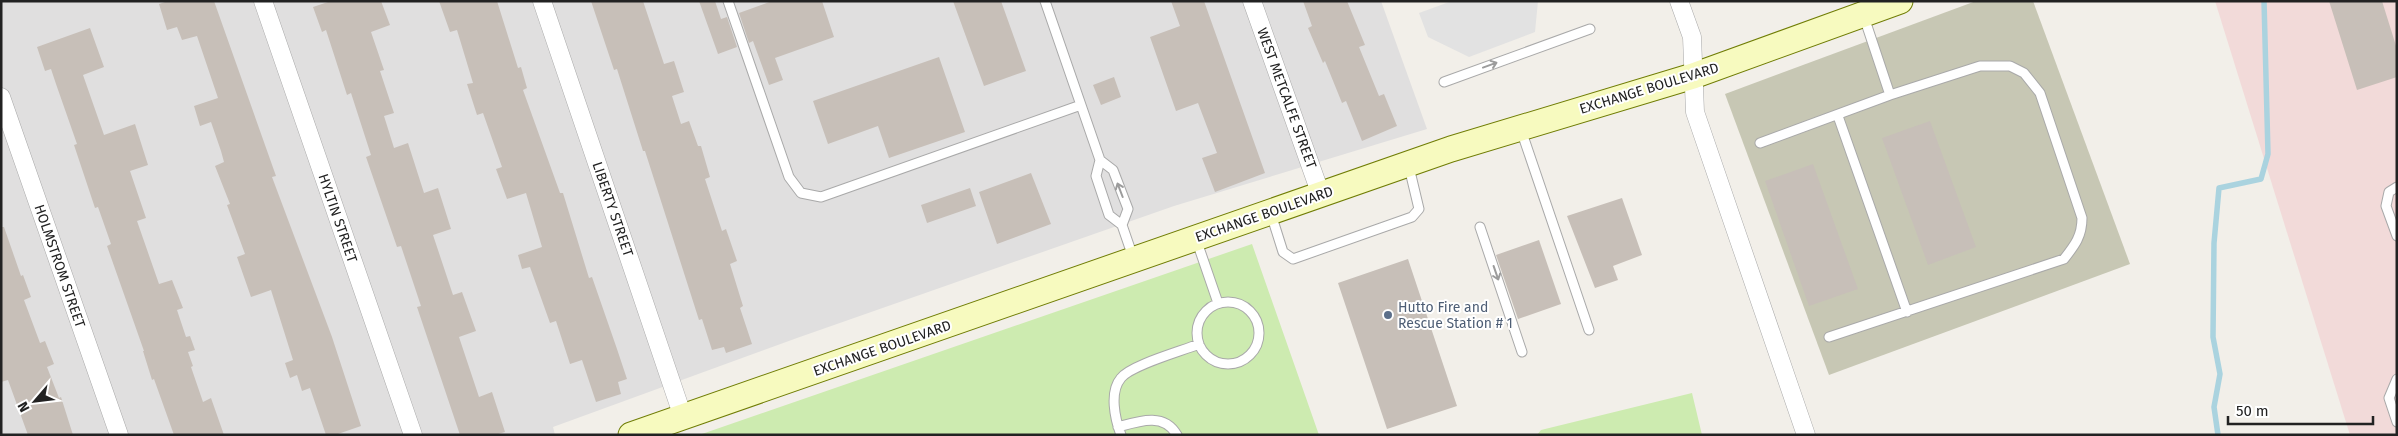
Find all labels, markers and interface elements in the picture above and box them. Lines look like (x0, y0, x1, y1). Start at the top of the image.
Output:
street label: WEST METCALFE STREET (1253, 25, 1320, 172)
street label: EXCHANGE BOULEVARD (1577, 59, 1721, 118)
one-way arrow (1482, 60, 1497, 69)
street label: LIBERTY STREET (588, 159, 637, 260)
street label: HYLTIN STREET (314, 171, 361, 266)
one-way arrow (1115, 183, 1124, 198)
street label: EXCHANGE BOULEVARD (1193, 183, 1335, 246)
street label: HOLMSTROM STREET (30, 202, 89, 331)
one-way arrow (1491, 265, 1501, 281)
place label: Hutto Fire and Rescue Station # 1 (1398, 299, 1513, 332)
marker: Hutto Fire and Rescue Station # 1 (1382, 309, 1394, 321)
street label: EXCHANGE BOULEVARD (811, 317, 953, 380)
north arrow (10, 376, 60, 426)
scale bar (2228, 394, 2373, 426)
text: N (14, 399, 34, 415)
text: 50 m (2236, 402, 2269, 420)

